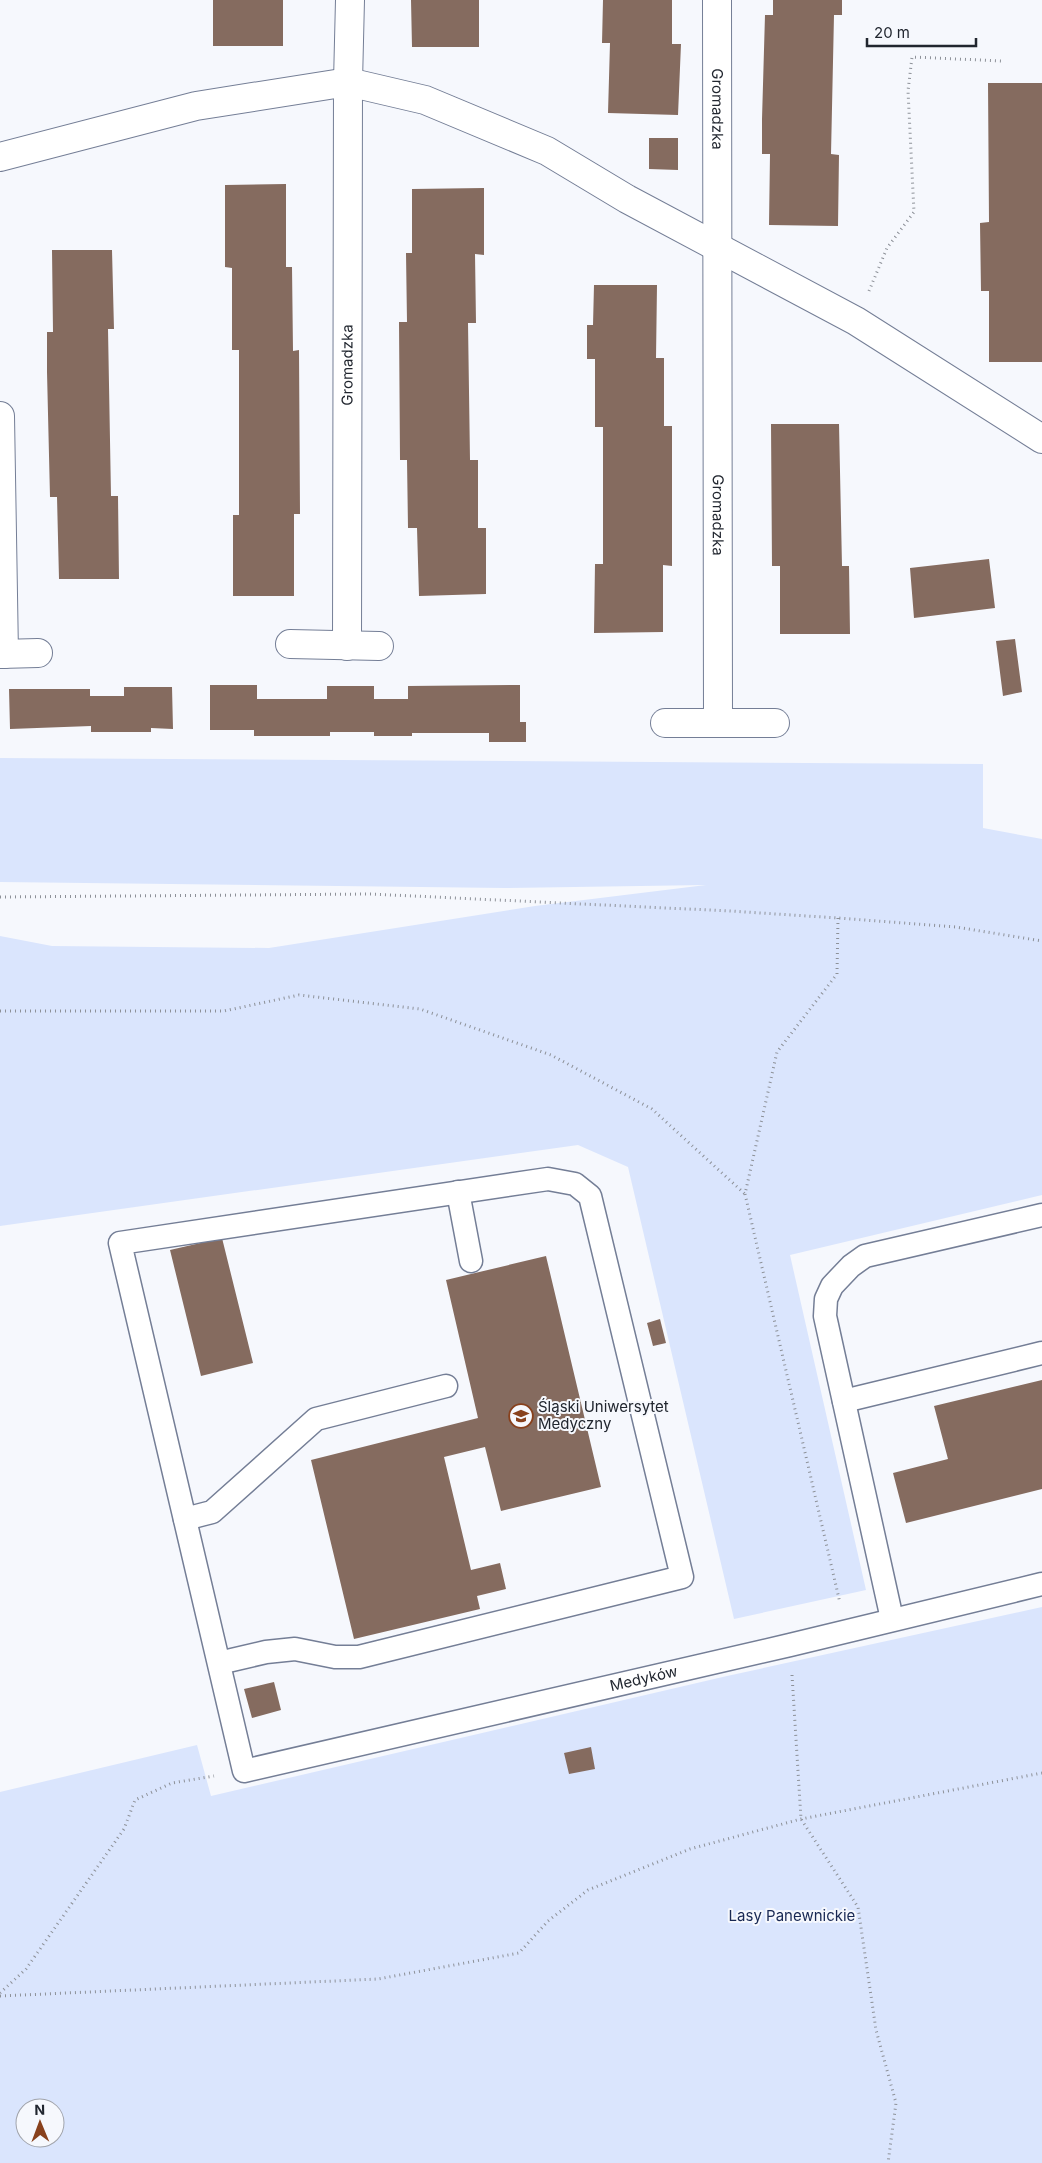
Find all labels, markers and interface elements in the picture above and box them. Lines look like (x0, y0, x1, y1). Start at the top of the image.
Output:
scale bar (867, 15, 976, 47)
text: 20 m (874, 23, 910, 42)
street label: Gromadzka (708, 68, 727, 150)
street label: Gromadzka (337, 324, 357, 406)
street label: Gromadzka (709, 474, 728, 556)
place label: Śląski Uniwersytet Medyczny (538, 1397, 669, 1433)
school or university icon: Śląski Uniwersytet Medyczny (508, 1403, 534, 1429)
street label: Medyków (608, 1661, 679, 1695)
park label: Lasy Panewnickie (729, 1906, 855, 1925)
north arrow (15, 2098, 65, 2148)
text: N (34, 2101, 45, 2118)

